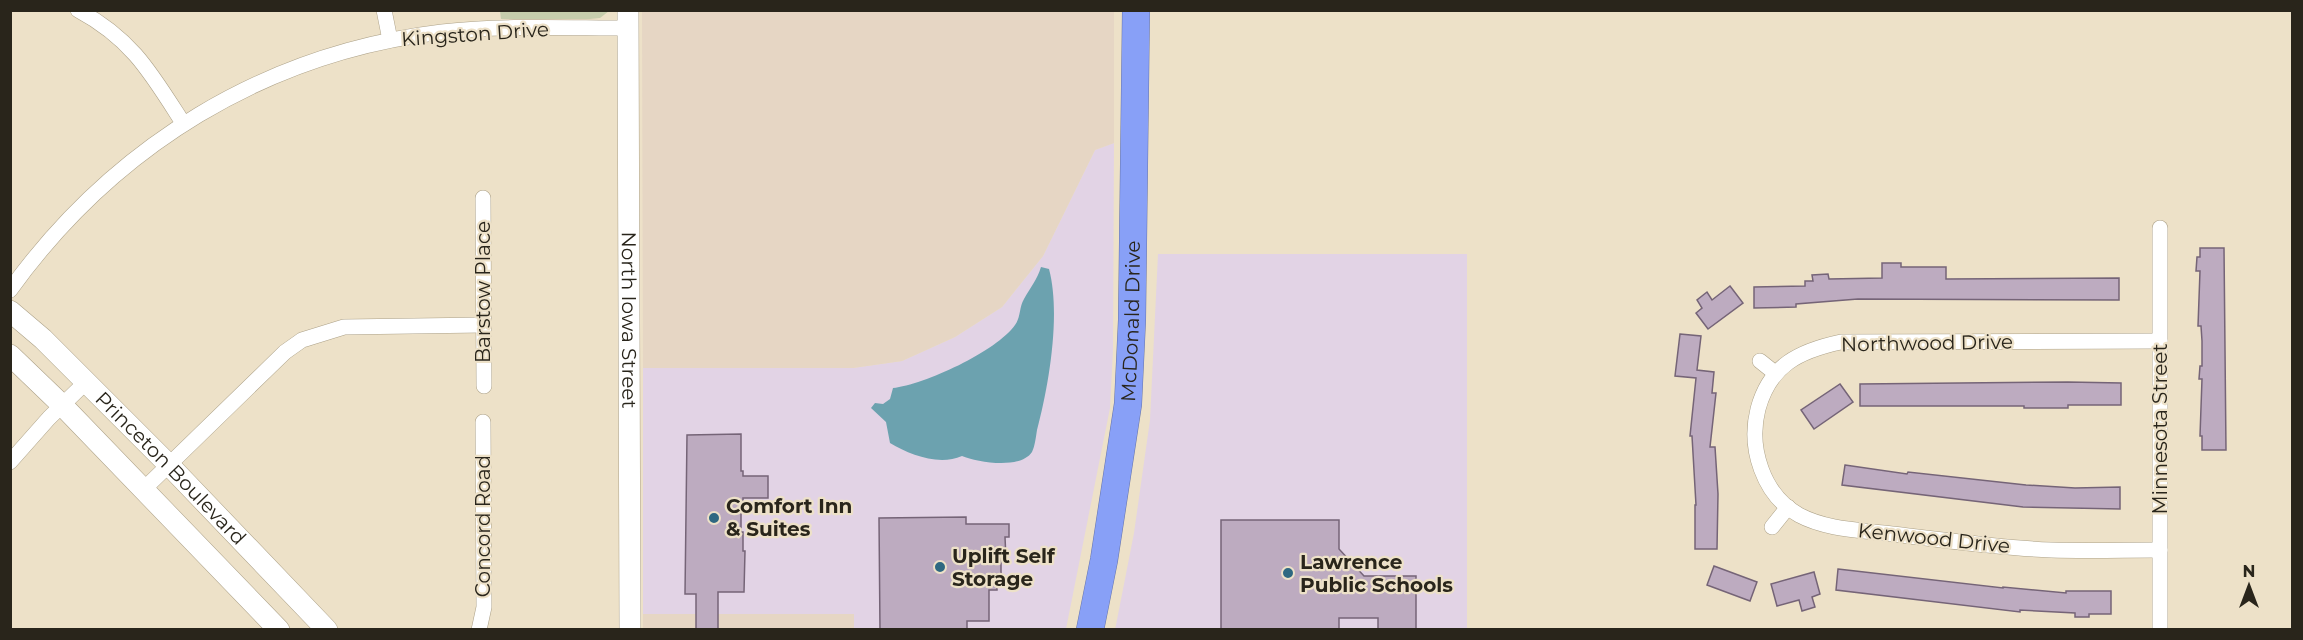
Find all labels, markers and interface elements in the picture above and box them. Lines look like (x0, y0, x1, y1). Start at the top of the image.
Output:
street label: Kingston Drive (400, 17, 550, 51)
street label: Barstow Place (471, 221, 495, 363)
street label: North Iowa Street (617, 231, 641, 409)
street label: McDonald Drive (1116, 240, 1145, 403)
street label: Northwood Drive (1841, 329, 2013, 357)
street label: Minnesota Street (2148, 343, 2172, 515)
street label: Princeton Boulevard (91, 387, 251, 550)
street label: Concord Road (471, 455, 495, 597)
place label: Comfort Inn & Suites (726, 494, 852, 541)
marker: Comfort Inn & Suites (707, 511, 721, 525)
street label: Kenwood Drive (1857, 518, 2011, 558)
place label: Uplift Self Storage (952, 544, 1056, 591)
place label: Lawrence Public Schools (1300, 550, 1453, 597)
north arrow (2219, 556, 2279, 616)
marker: Uplift Self Storage (933, 560, 947, 574)
text: N (2243, 562, 2255, 581)
marker: Lawrence Public Schools (1281, 566, 1295, 580)

